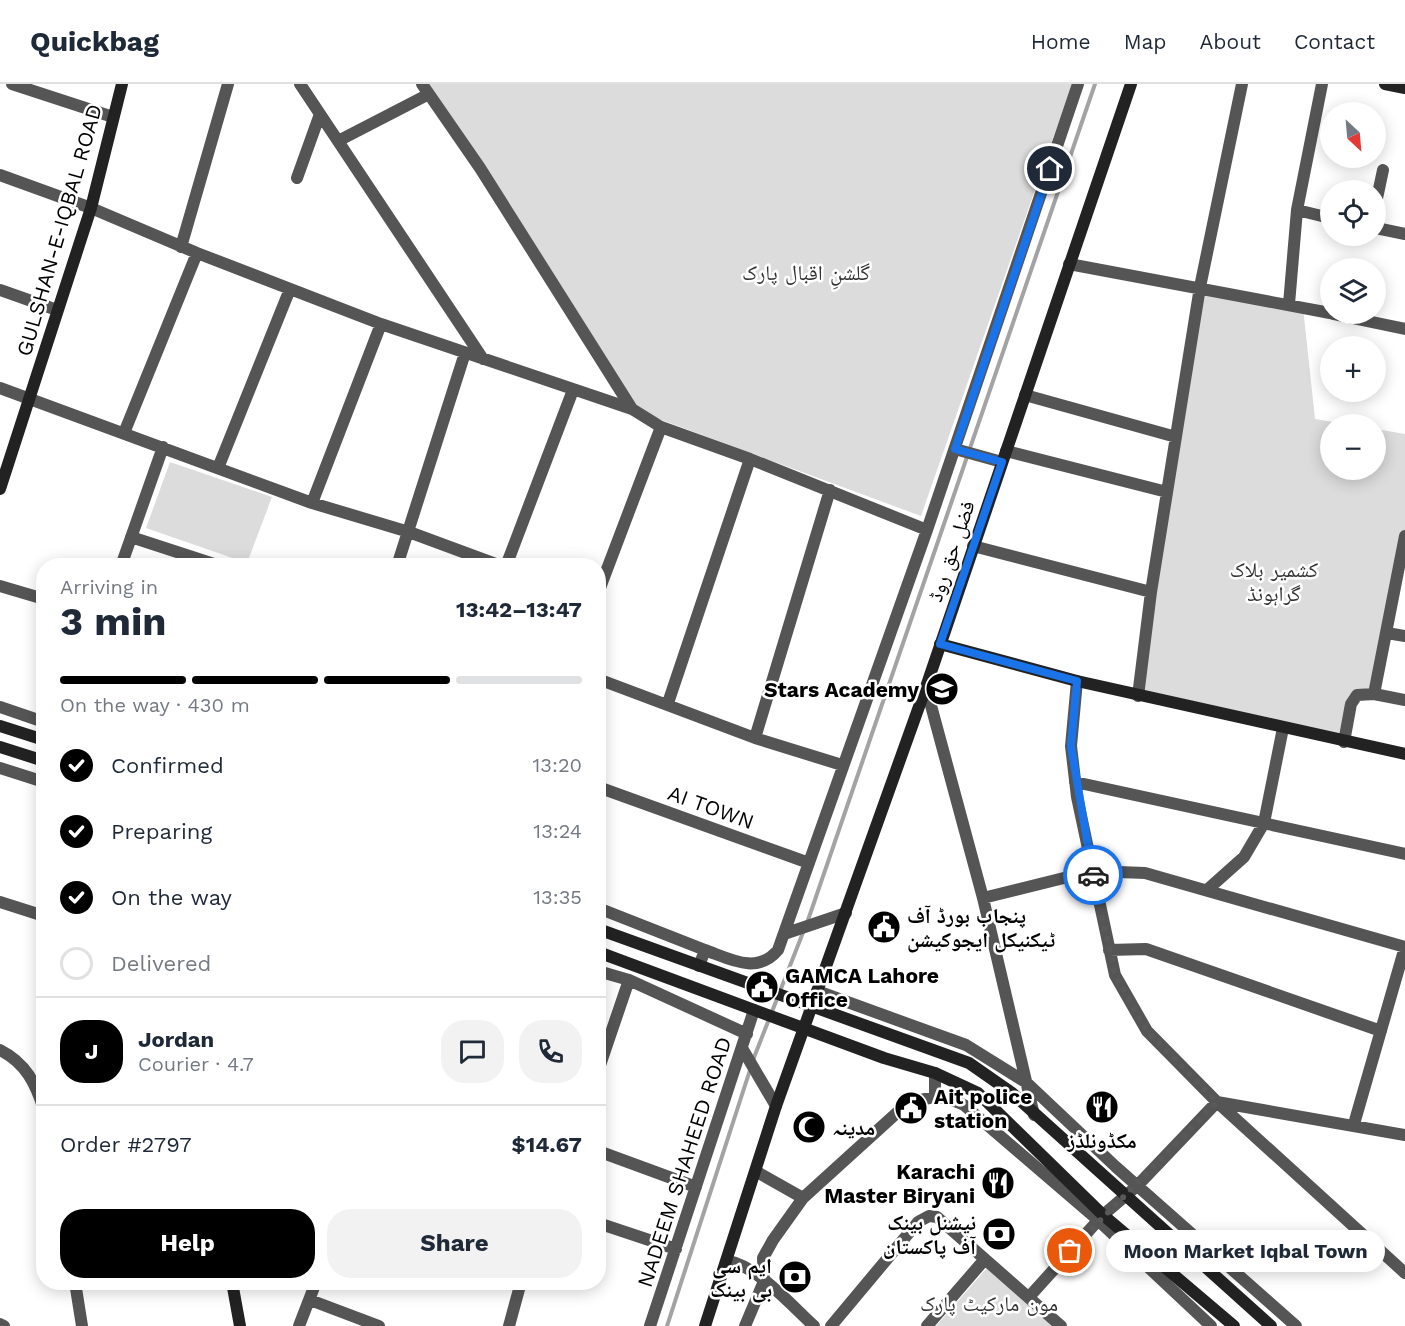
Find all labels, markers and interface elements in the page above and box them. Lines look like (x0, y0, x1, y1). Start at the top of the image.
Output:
text: Quickbag (30, 25, 159, 58)
text: Home (1031, 29, 1091, 54)
text: Map (1124, 29, 1167, 54)
text: About (1200, 29, 1261, 54)
text: Contact (1294, 29, 1375, 54)
street label: GULSHAN-E-IQBAL ROAD (11, 101, 107, 359)
north arrow (1320, 102, 1386, 168)
map controls (1320, 102, 1386, 480)
pin (1024, 143, 1075, 194)
icon: home (1033, 152, 1066, 185)
button: locate (1320, 180, 1386, 246)
button: layers (1320, 258, 1386, 324)
park label: گلشنِ اقبال پارک (742, 260, 870, 290)
button: + (1320, 336, 1386, 402)
button: − (1320, 414, 1386, 480)
street label: فضل حق روڈ (922, 497, 981, 605)
park label: کشمیر بلاک ﮔﺮﺍﮨﻮﻧﮉ (1230, 557, 1318, 606)
text: Arriving in (60, 575, 158, 599)
text: 13:42–13:47 (456, 597, 582, 622)
text: 3 min (60, 599, 167, 644)
school or university icon: Stars Academy (924, 671, 960, 707)
place label: Stars Academy (764, 677, 919, 702)
text: On the way · 430 m (60, 693, 250, 717)
icon: check (60, 749, 93, 782)
text: Confirmed (111, 753, 224, 778)
text: 13:20 (533, 753, 582, 777)
street label: AI TOWN (664, 780, 758, 834)
icon: check (60, 815, 93, 848)
text: Preparing (111, 819, 212, 844)
text: 13:24 (533, 819, 582, 843)
courier (1063, 845, 1123, 905)
icon: car (1077, 859, 1110, 892)
icon: check (60, 881, 93, 914)
text: On the way (111, 885, 232, 910)
text: 13:35 (533, 885, 582, 909)
place label: پنجاب بورڈ آف ٹیکنیکل ایجوکیشن (907, 903, 1055, 953)
public building icon: پنجاب بورڈ آف ٹیکنیکل ایجوکیشن (866, 909, 902, 945)
text: Delivered (111, 951, 211, 976)
place label: GAMCA Lahore Office (785, 963, 939, 1012)
public building icon: GAMCA Lahore Office (744, 969, 780, 1005)
button: chat (441, 1020, 504, 1083)
button: phone (519, 1020, 582, 1083)
text: Jordan (138, 1027, 214, 1052)
street label: NADEEM SHAHEED ROAD (632, 1034, 736, 1290)
text: J (85, 1039, 98, 1064)
text: Courier · 4.7 (138, 1052, 254, 1076)
place label: Ait police station (934, 1084, 1032, 1133)
restaurant icon: مکڈونلڈز (1084, 1089, 1120, 1125)
public building icon: Ait police station (893, 1090, 929, 1126)
mosque icon: مدینہ (791, 1109, 827, 1145)
place label: مدینہ (832, 1115, 875, 1140)
place label: مکڈونلڈز (1066, 1128, 1137, 1153)
text: Order #2797 (60, 1132, 192, 1157)
text: $14.67 (512, 1132, 582, 1157)
place label: Karachi Master Biryani (824, 1159, 975, 1208)
restaurant icon: Karachi Master Biryani (980, 1165, 1016, 1201)
button: Help (60, 1209, 315, 1278)
button: Share (327, 1209, 582, 1278)
place label: نیشنل بینک آف پاکستان (883, 1210, 976, 1259)
bank icon: نیشنل بینک آف پاکستان (981, 1216, 1017, 1252)
pin (1044, 1225, 1095, 1276)
callout: Moon Market Iqbal Town (1106, 1230, 1385, 1272)
icon: bag (1053, 1234, 1086, 1267)
text: Moon Market Iqbal Town (1123, 1239, 1368, 1263)
place label: ایم سی بی بینک (710, 1253, 772, 1303)
bank icon: ایم سی بی بینک (777, 1259, 813, 1295)
park label: مون مارکیٹ پارک (920, 1291, 1058, 1316)

